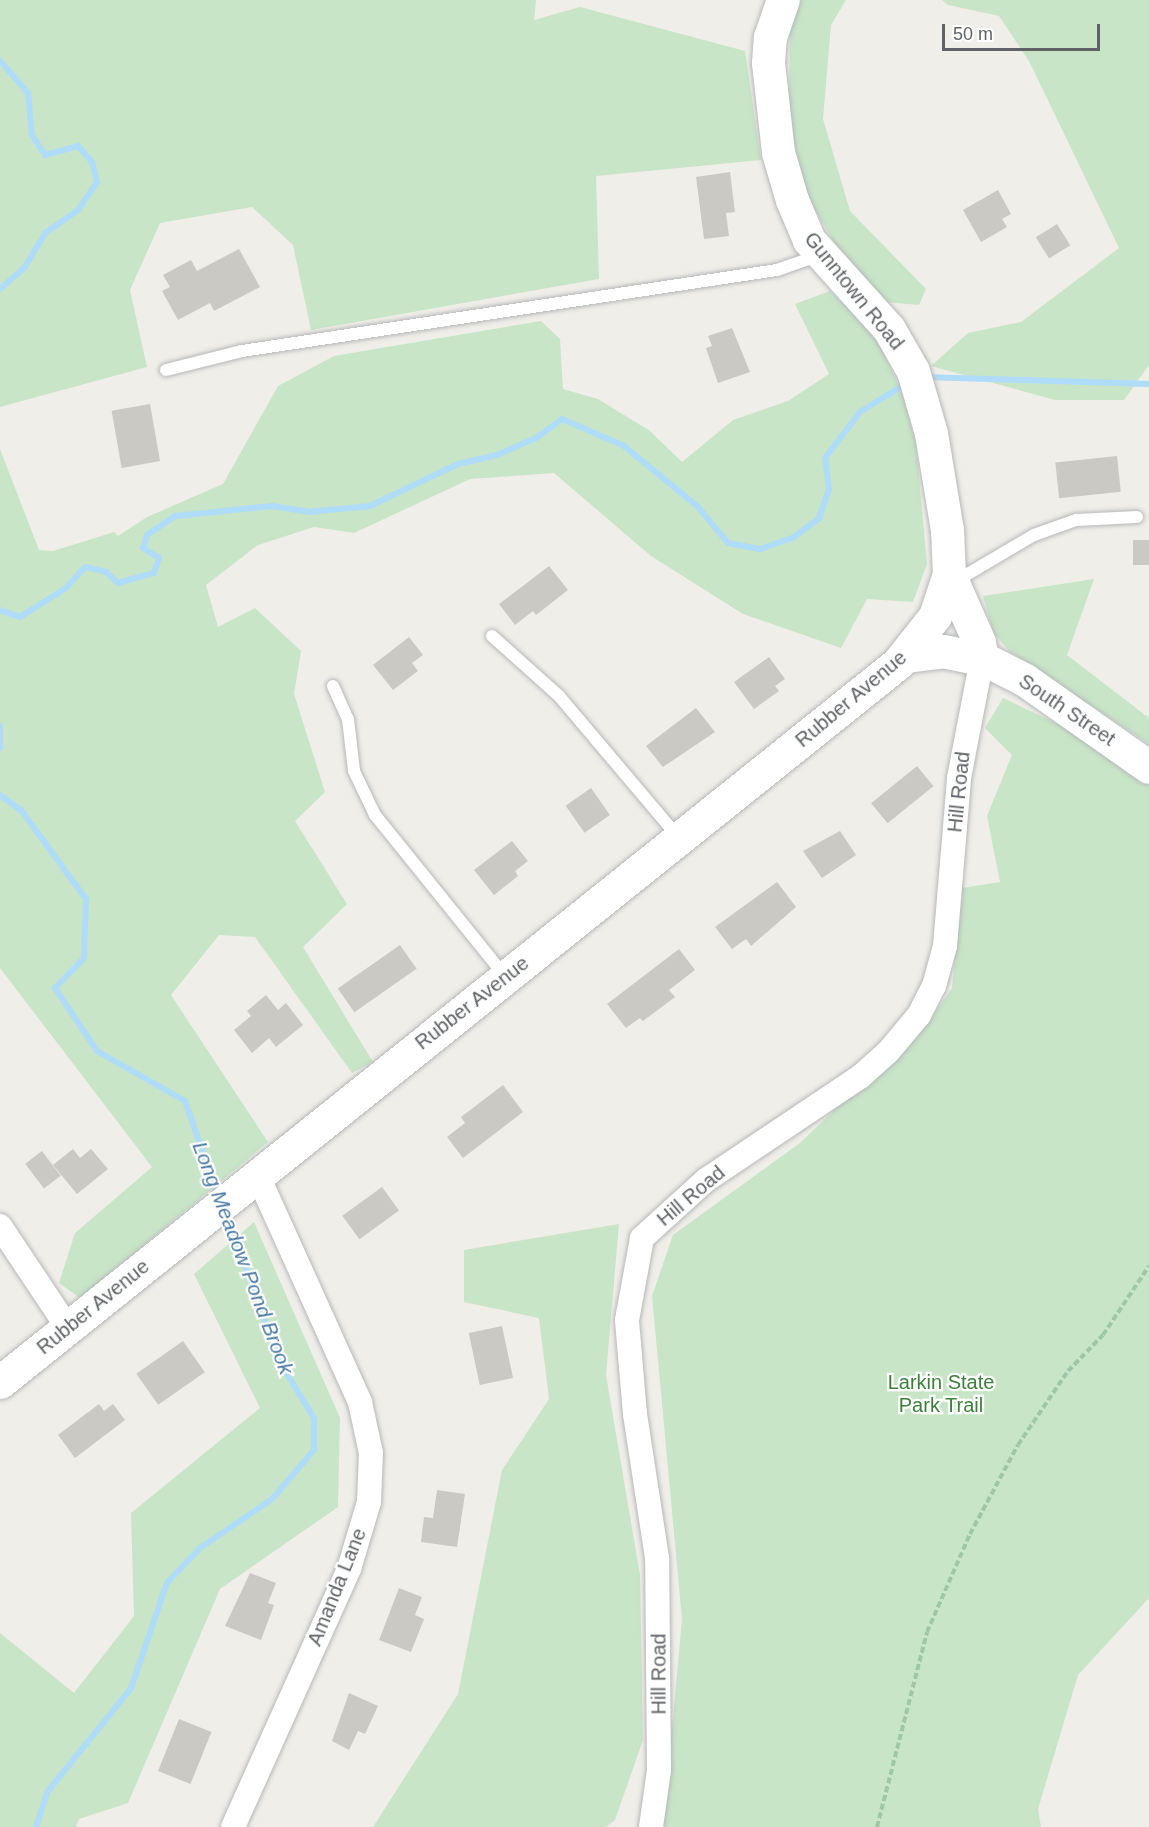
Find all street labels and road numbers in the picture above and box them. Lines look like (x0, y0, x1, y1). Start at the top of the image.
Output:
street label: Gunntown Road (799, 227, 909, 355)
street label: Rubber Avenue (790, 645, 912, 753)
street label: South Street (1014, 669, 1120, 751)
street label: Hill Road (943, 750, 975, 834)
street label: Rubber Avenue (410, 951, 534, 1055)
street label: Hill Road (652, 1161, 730, 1231)
street label: Rubber Avenue (32, 1254, 154, 1360)
street label: Amanda Lane (303, 1525, 371, 1649)
street label: Hill Road (647, 1633, 671, 1715)

